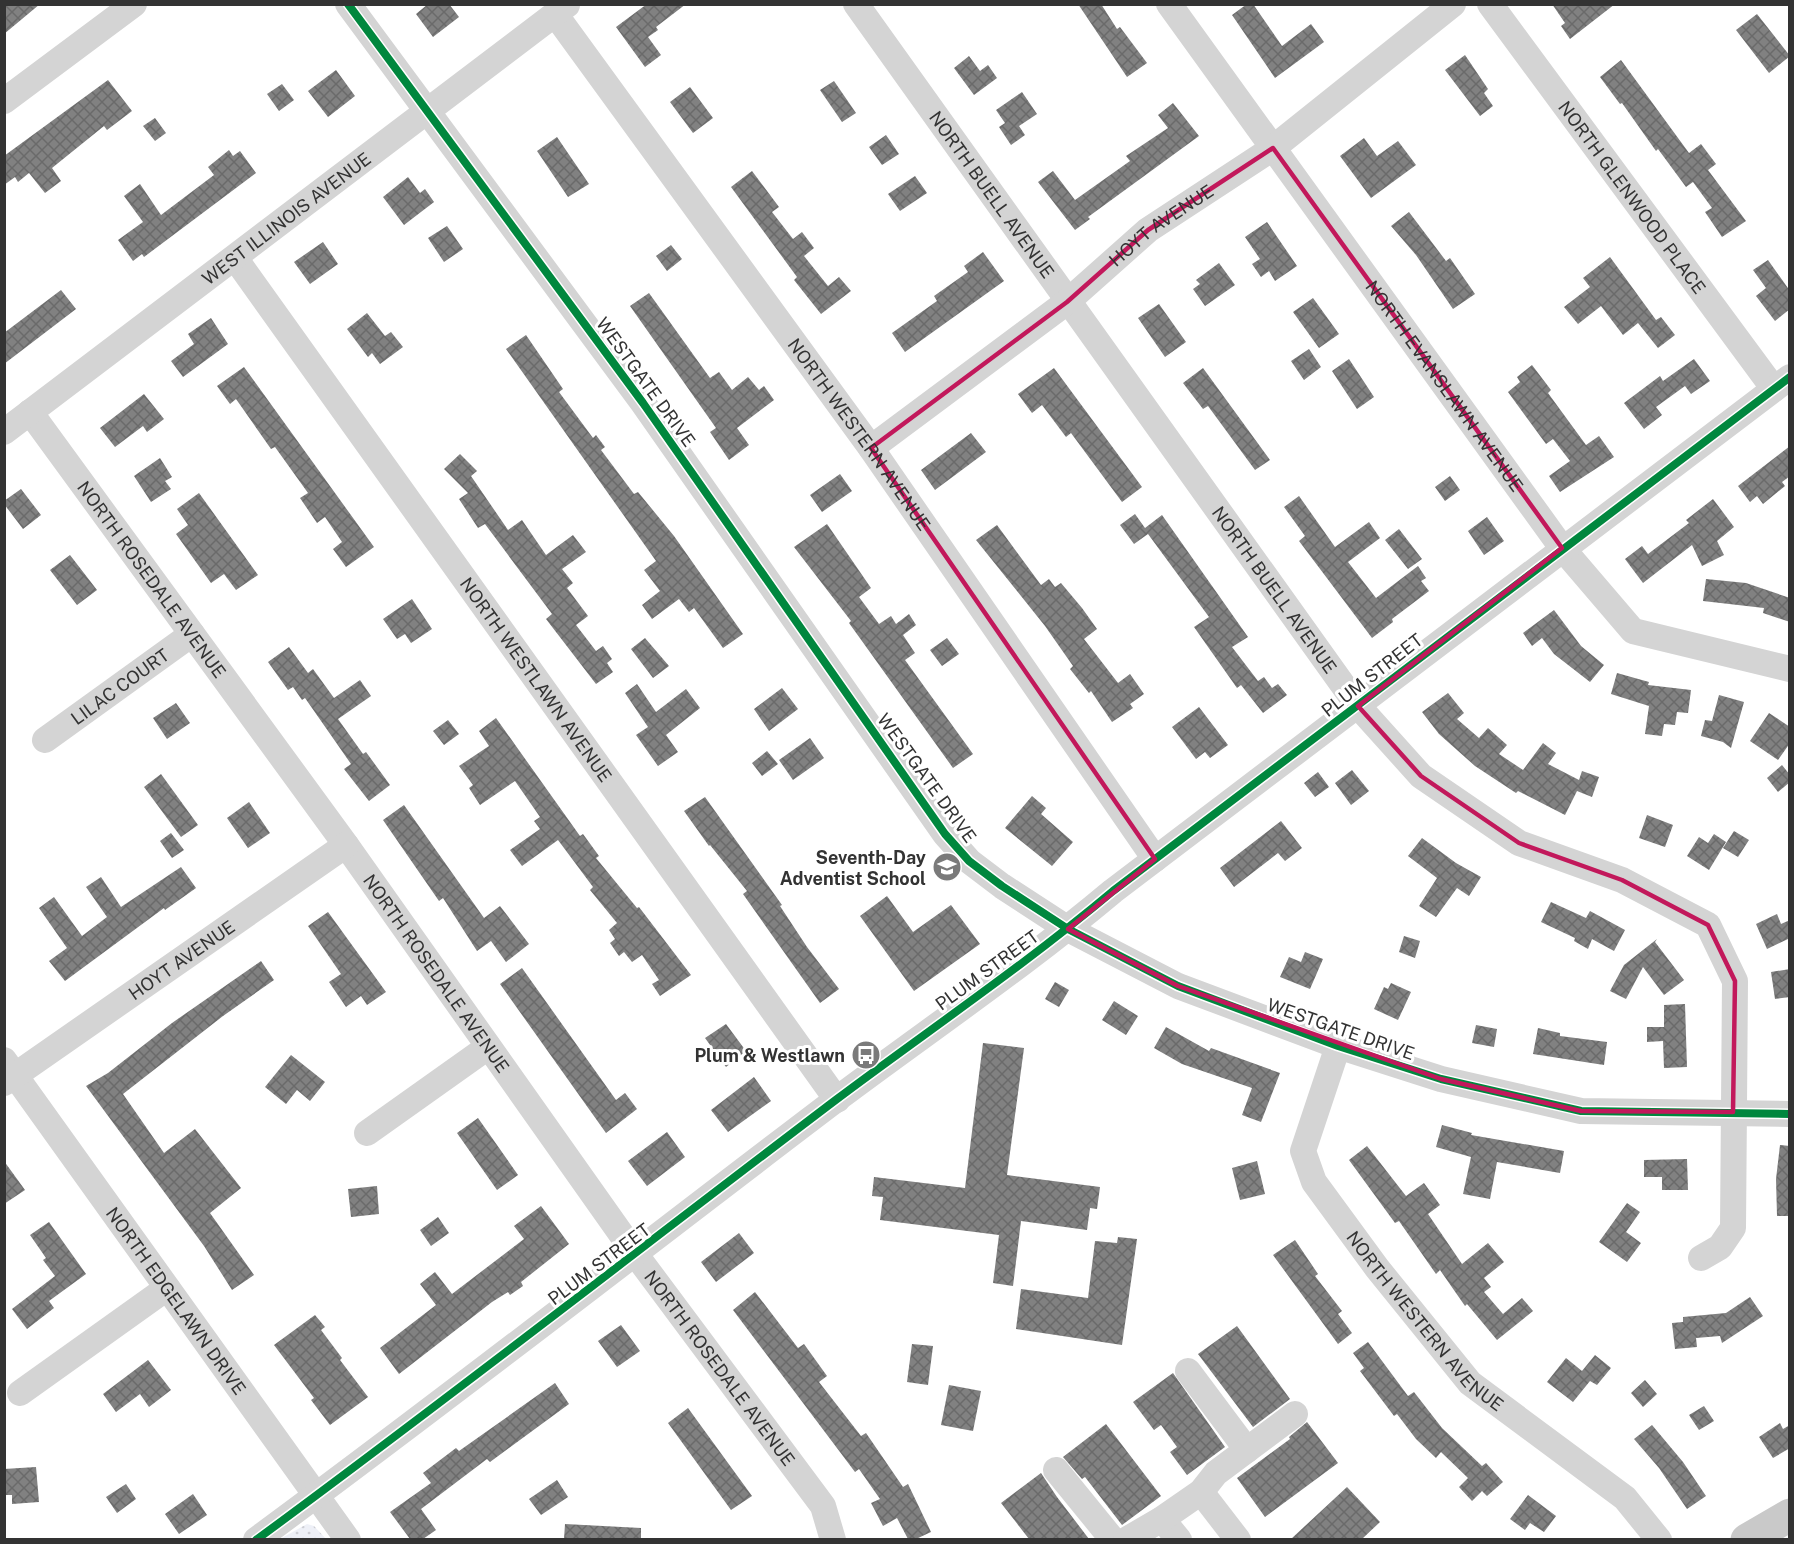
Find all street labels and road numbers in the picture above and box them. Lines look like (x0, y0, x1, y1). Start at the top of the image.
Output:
street label: NORTH GLENWOOD PLACE (1555, 97, 1710, 298)
street label: NORTH BUELL AVENUE (925, 107, 1059, 282)
street label: WEST ILLINOIS AVENUE (198, 147, 374, 289)
street label: HOYT AVENUE (1104, 180, 1217, 270)
street label: NORTH EVANSLAWN AVENUE (1362, 276, 1528, 495)
street label: WESTGATE DRIVE (592, 313, 700, 451)
street label: NORTH WESTERN AVENUE (784, 334, 935, 534)
street label: NORTH ROSEDALE AVENUE (73, 477, 231, 682)
street label: NORTH BUELL AVENUE (1208, 502, 1342, 677)
street label: NORTH WESTLAWN AVENUE (456, 573, 616, 786)
street label: PLUM STREET (1317, 629, 1427, 721)
street label: LILAC COURT (67, 644, 173, 729)
street label: WESTGATE DRIVE (873, 709, 981, 847)
street label: NORTH ROSEDALE AVENUE (359, 870, 514, 1076)
street label: HOYT AVENUE (124, 915, 238, 1004)
street label: PLUM STREET (931, 925, 1043, 1014)
street label: WESTGATE DRIVE (1265, 994, 1417, 1064)
street label: NORTH EDGELAWN DRIVE (102, 1203, 251, 1398)
street label: PLUM STREET (544, 1219, 654, 1309)
street label: NORTH WESTERN AVENUE (1343, 1227, 1508, 1415)
street label: NORTH ROSEDALE AVENUE (641, 1266, 800, 1470)

